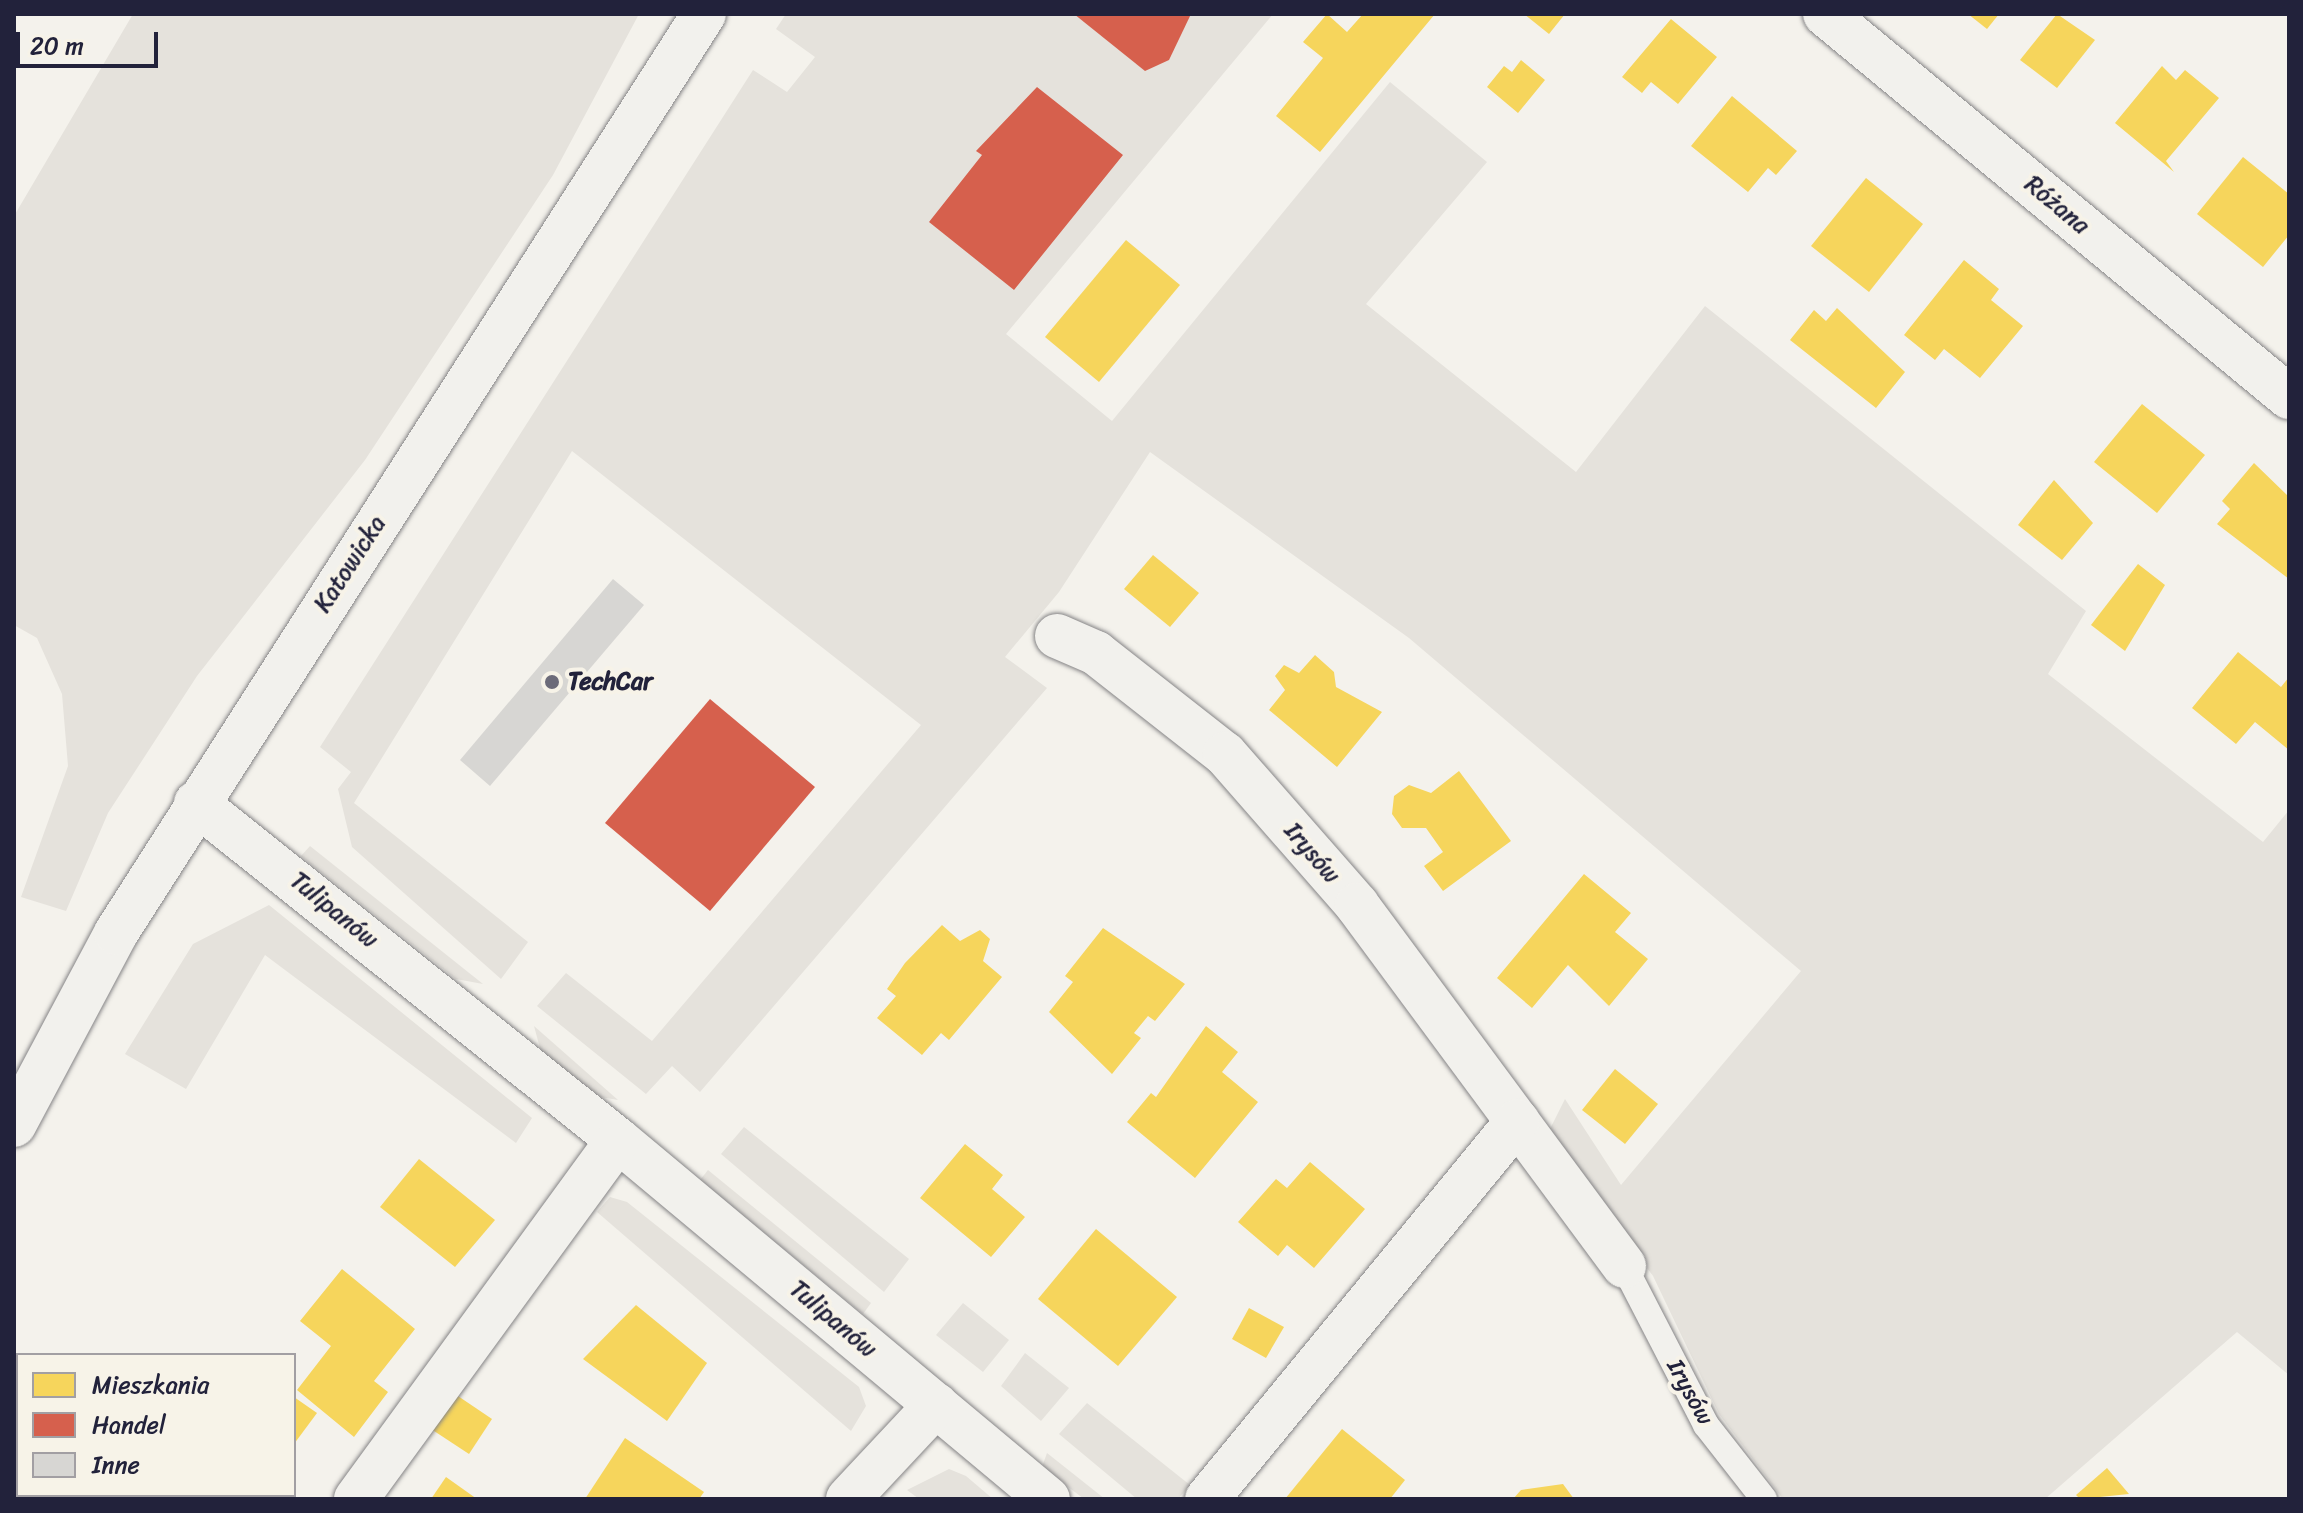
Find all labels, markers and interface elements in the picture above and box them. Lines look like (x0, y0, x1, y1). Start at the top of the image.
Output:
scale bar (20, 16, 162, 66)
text: 20 m (30, 25, 84, 67)
street label: Różana (2019, 170, 2095, 240)
street label: Katowicka (308, 510, 392, 618)
place label: TechCar (568, 668, 653, 696)
marker: TechCar (543, 673, 561, 691)
street label: Irysów (1278, 817, 1346, 889)
street label: Tulipanów (285, 866, 383, 954)
street label: Tulipanów (784, 1275, 882, 1363)
legend (16, 1353, 296, 1497)
street label: Irysów (1660, 1354, 1720, 1430)
text: Mieszkania (92, 1364, 209, 1406)
text: Handel (92, 1404, 166, 1446)
text: Inne (92, 1444, 140, 1486)

